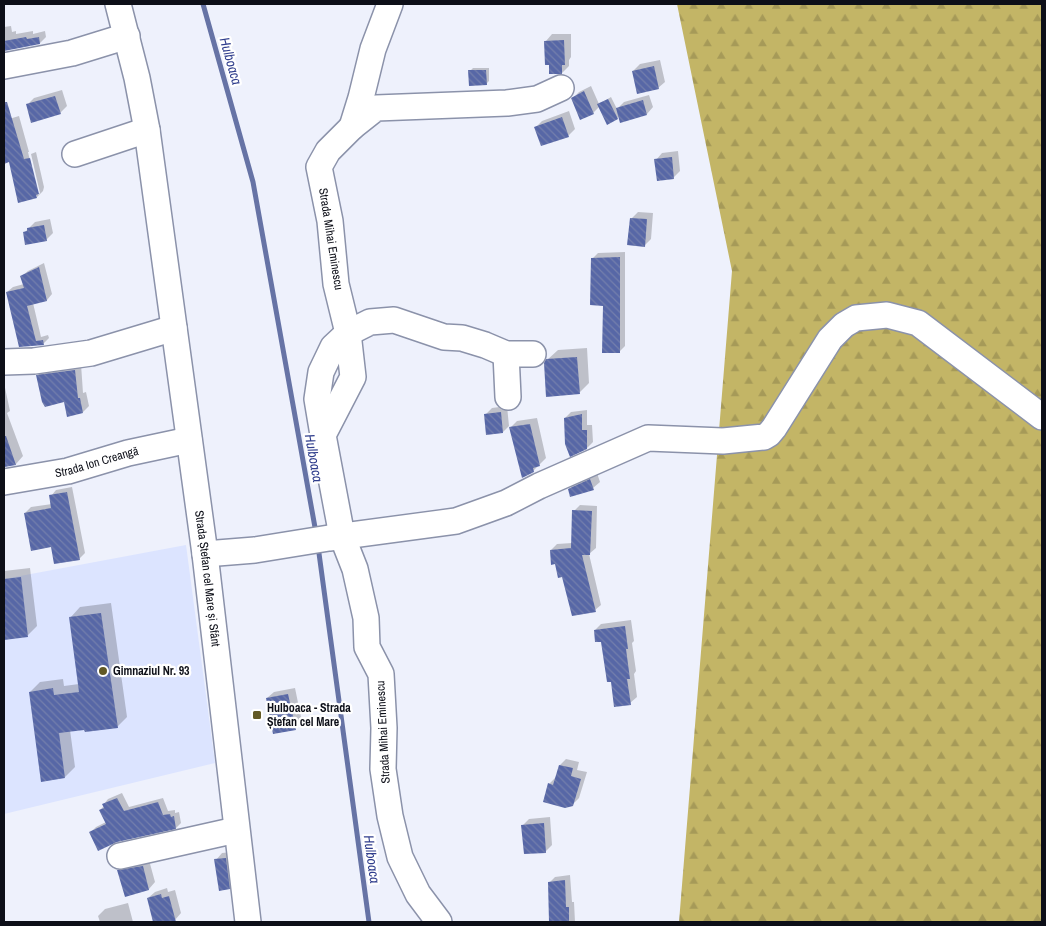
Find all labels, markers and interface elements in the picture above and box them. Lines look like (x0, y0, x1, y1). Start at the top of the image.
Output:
water label: Hulboaca (216, 35, 246, 87)
street label: Strada Mihai Eminescu (315, 187, 347, 291)
water label: Hulboaca (301, 433, 327, 483)
street label: Strada Ion Creangă (54, 443, 140, 481)
street label: Strada Ștefan cel Mare și Sfânt (191, 509, 224, 648)
place label: Gimnaziul Nr. 93 (113, 663, 190, 679)
marker: Gimnaziul Nr. 93 (97, 665, 109, 677)
street label: Strada Mihai Eminescu (372, 680, 394, 784)
place label: Hulboaca - Strada Ștefan cel Mare (267, 700, 351, 730)
marker: Hulboaca - Strada Ștefan cel Mare (251, 709, 263, 721)
water label: Hulboaca (360, 834, 384, 884)

